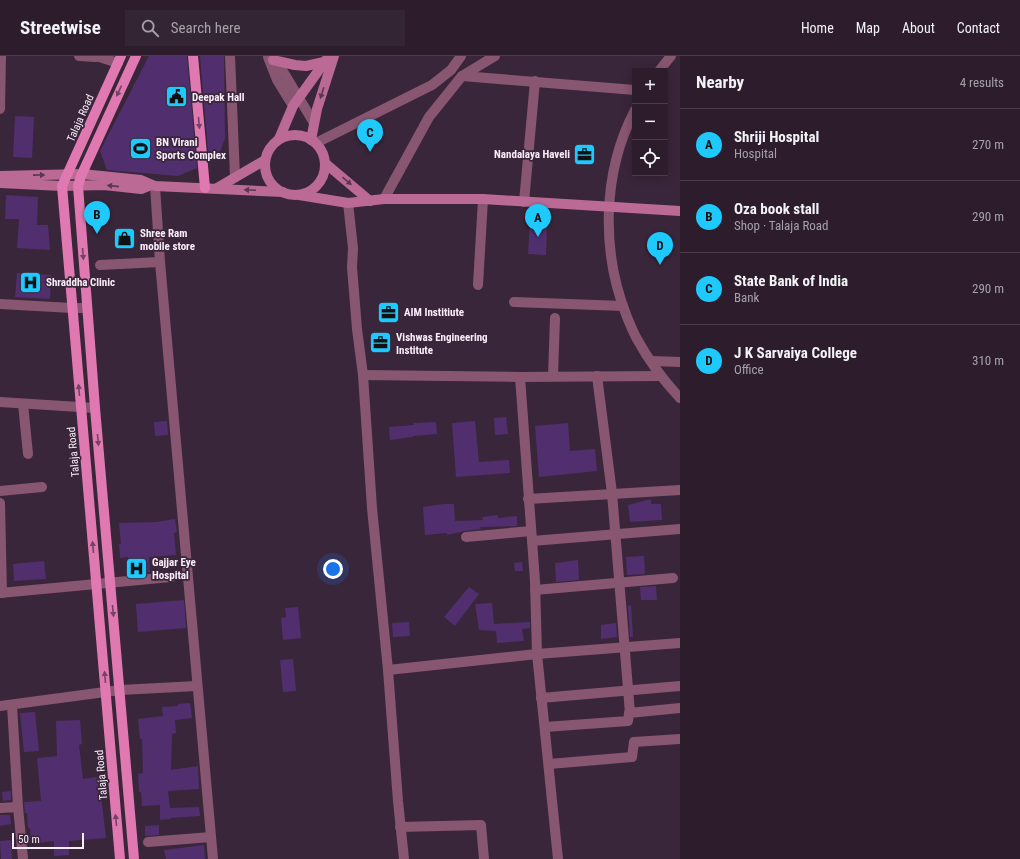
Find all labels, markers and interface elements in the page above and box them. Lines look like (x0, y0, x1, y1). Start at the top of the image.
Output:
search box (125, 10, 405, 46)
text: Streetwise (20, 16, 101, 39)
icon: search (139, 17, 161, 39)
text: Search here (171, 19, 241, 37)
text: Home (801, 20, 834, 36)
text: Map (856, 20, 880, 36)
text: About (902, 20, 935, 36)
text: Contact (957, 20, 1000, 36)
map controls (632, 68, 668, 176)
button: + (632, 68, 668, 104)
text: Nearby (696, 72, 744, 92)
text: 4 results (960, 75, 1004, 90)
public building icon: Deepak Hall (164, 84, 190, 110)
one-way arrow (116, 86, 122, 97)
one-way arrow (319, 87, 325, 99)
place label: Deepak Hall (192, 91, 245, 104)
street label: Talaja Road (64, 92, 97, 144)
button: − (632, 104, 668, 140)
one-way arrow (196, 117, 202, 129)
pin: C (357, 119, 383, 152)
text: Shriji Hospital (734, 128, 819, 146)
sports icon: BN Virani Sports Complex (127, 135, 153, 161)
place label: BN Virani Sports Complex (156, 136, 226, 162)
text: A (705, 137, 713, 152)
text: 270 m (972, 137, 1004, 152)
button: locate (632, 140, 668, 176)
office icon: Nandalaya Haveli (572, 141, 598, 167)
text: Hospital (734, 146, 777, 161)
place label: Nandalaya Haveli (494, 148, 570, 161)
one-way arrow (33, 171, 45, 178)
one-way arrow (342, 177, 353, 186)
one-way arrow (107, 183, 119, 189)
one-way arrow (244, 187, 256, 194)
text: Oza book stall (734, 200, 819, 218)
pin: B (84, 201, 110, 234)
pin: A (525, 204, 551, 237)
text: B (705, 209, 713, 224)
text: 290 m (972, 209, 1004, 224)
text: Shop · Talaja Road (734, 218, 829, 233)
shop icon: Shree Ram mobile store (111, 226, 137, 252)
place label: Shree Ram mobile store (140, 227, 195, 253)
pin: D (647, 232, 673, 265)
one-way arrow (79, 248, 86, 260)
hospital icon: Shraddha Clinic (18, 269, 44, 295)
text: State Bank of India (734, 272, 848, 290)
place label: Shraddha Clinic (46, 276, 115, 289)
text: C (705, 281, 713, 296)
text: 290 m (972, 281, 1004, 296)
text: Bank (734, 290, 759, 305)
office icon: AIM Institiute (375, 299, 401, 325)
place label: AIM Institiute (404, 306, 464, 319)
office icon: Vishwas Engineering Institute (368, 330, 394, 356)
place label: Vishwas Engineering Institute (396, 331, 488, 357)
text: J K Sarvaiya College (734, 344, 857, 362)
text: D (705, 353, 713, 368)
text: 310 m (972, 353, 1004, 368)
text: Office (734, 362, 764, 377)
one-way arrow (76, 384, 83, 396)
street label: Talaja Road (65, 426, 82, 478)
one-way arrow (94, 434, 101, 446)
one-way arrow (90, 541, 96, 553)
hospital icon: Gajjar Eye Hospital (124, 555, 150, 581)
place label: Gajjar Eye Hospital (152, 556, 196, 582)
your location (323, 559, 343, 579)
one-way arrow (109, 605, 116, 617)
one-way arrow (101, 671, 108, 683)
street label: Talaja Road (93, 749, 110, 801)
one-way arrow (113, 814, 120, 826)
scale bar (12, 831, 84, 850)
text: 50 m (18, 833, 40, 846)

